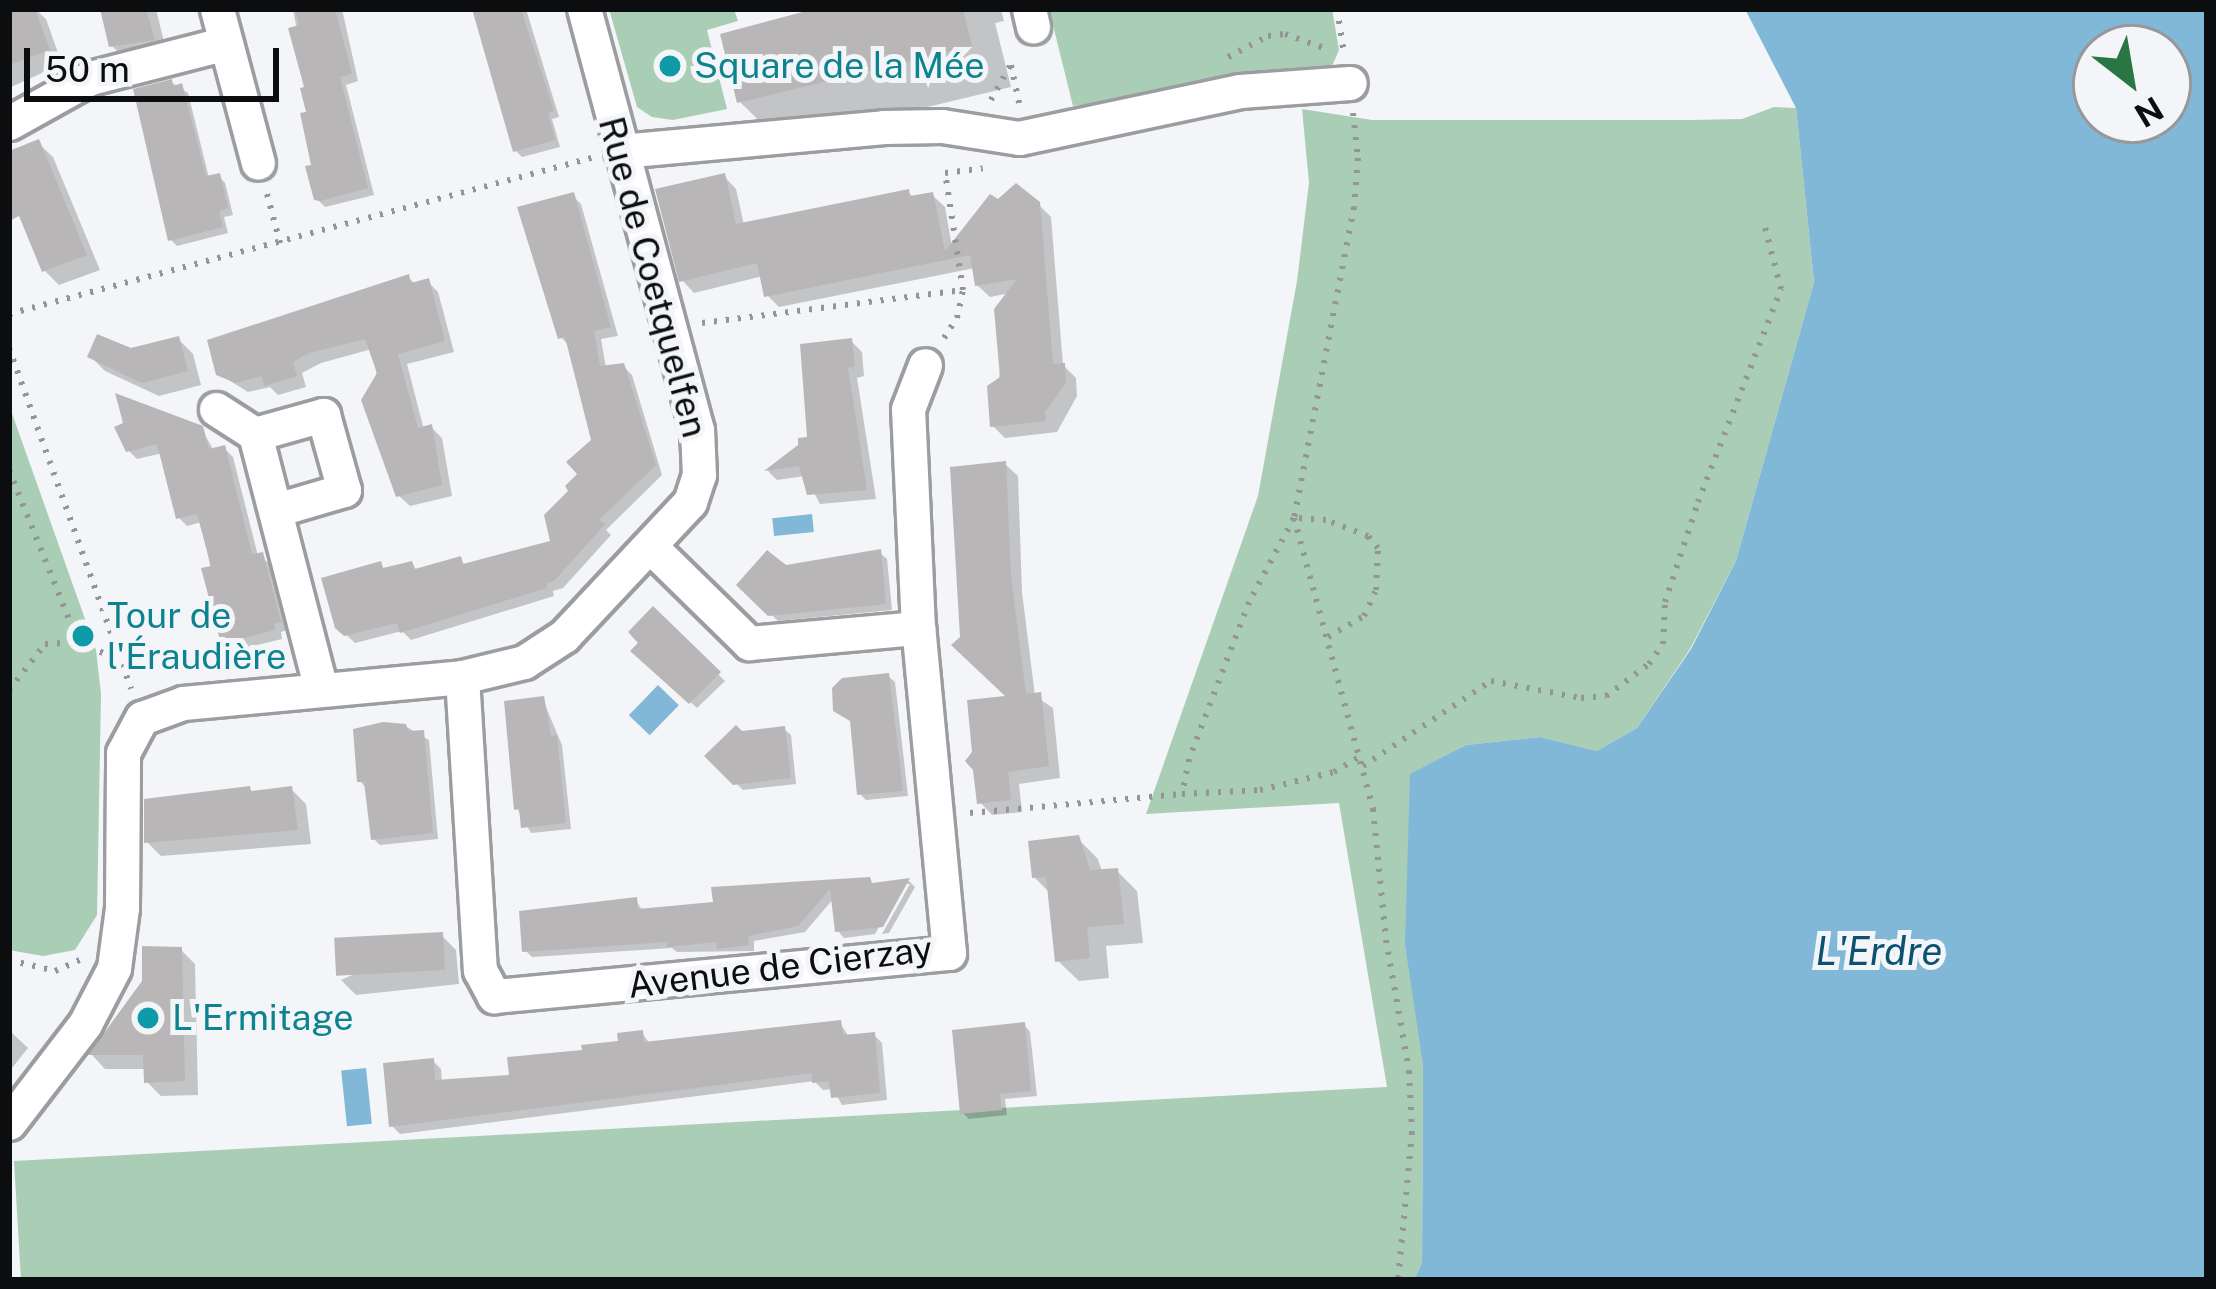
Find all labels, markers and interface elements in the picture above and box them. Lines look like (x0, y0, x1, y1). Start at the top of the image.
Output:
scale bar (30, 24, 285, 98)
north arrow (2072, 24, 2192, 144)
place label: Square de la Mée (694, 44, 986, 88)
text: 50 m (45, 48, 130, 90)
marker: Square de la Mée (657, 53, 683, 79)
text: N (2128, 89, 2170, 135)
street label: Rue de Coetquelfen (589, 112, 717, 442)
place label: Tour de l'Éraudière (107, 593, 287, 678)
marker: Tour de l'Éraudière (70, 623, 96, 649)
street label: Avenue de Cierzay (625, 927, 935, 1007)
water label: L'Erdre (1816, 928, 1942, 974)
place label: L'Ermitage (172, 996, 354, 1040)
marker: L'Ermitage (135, 1005, 161, 1031)

